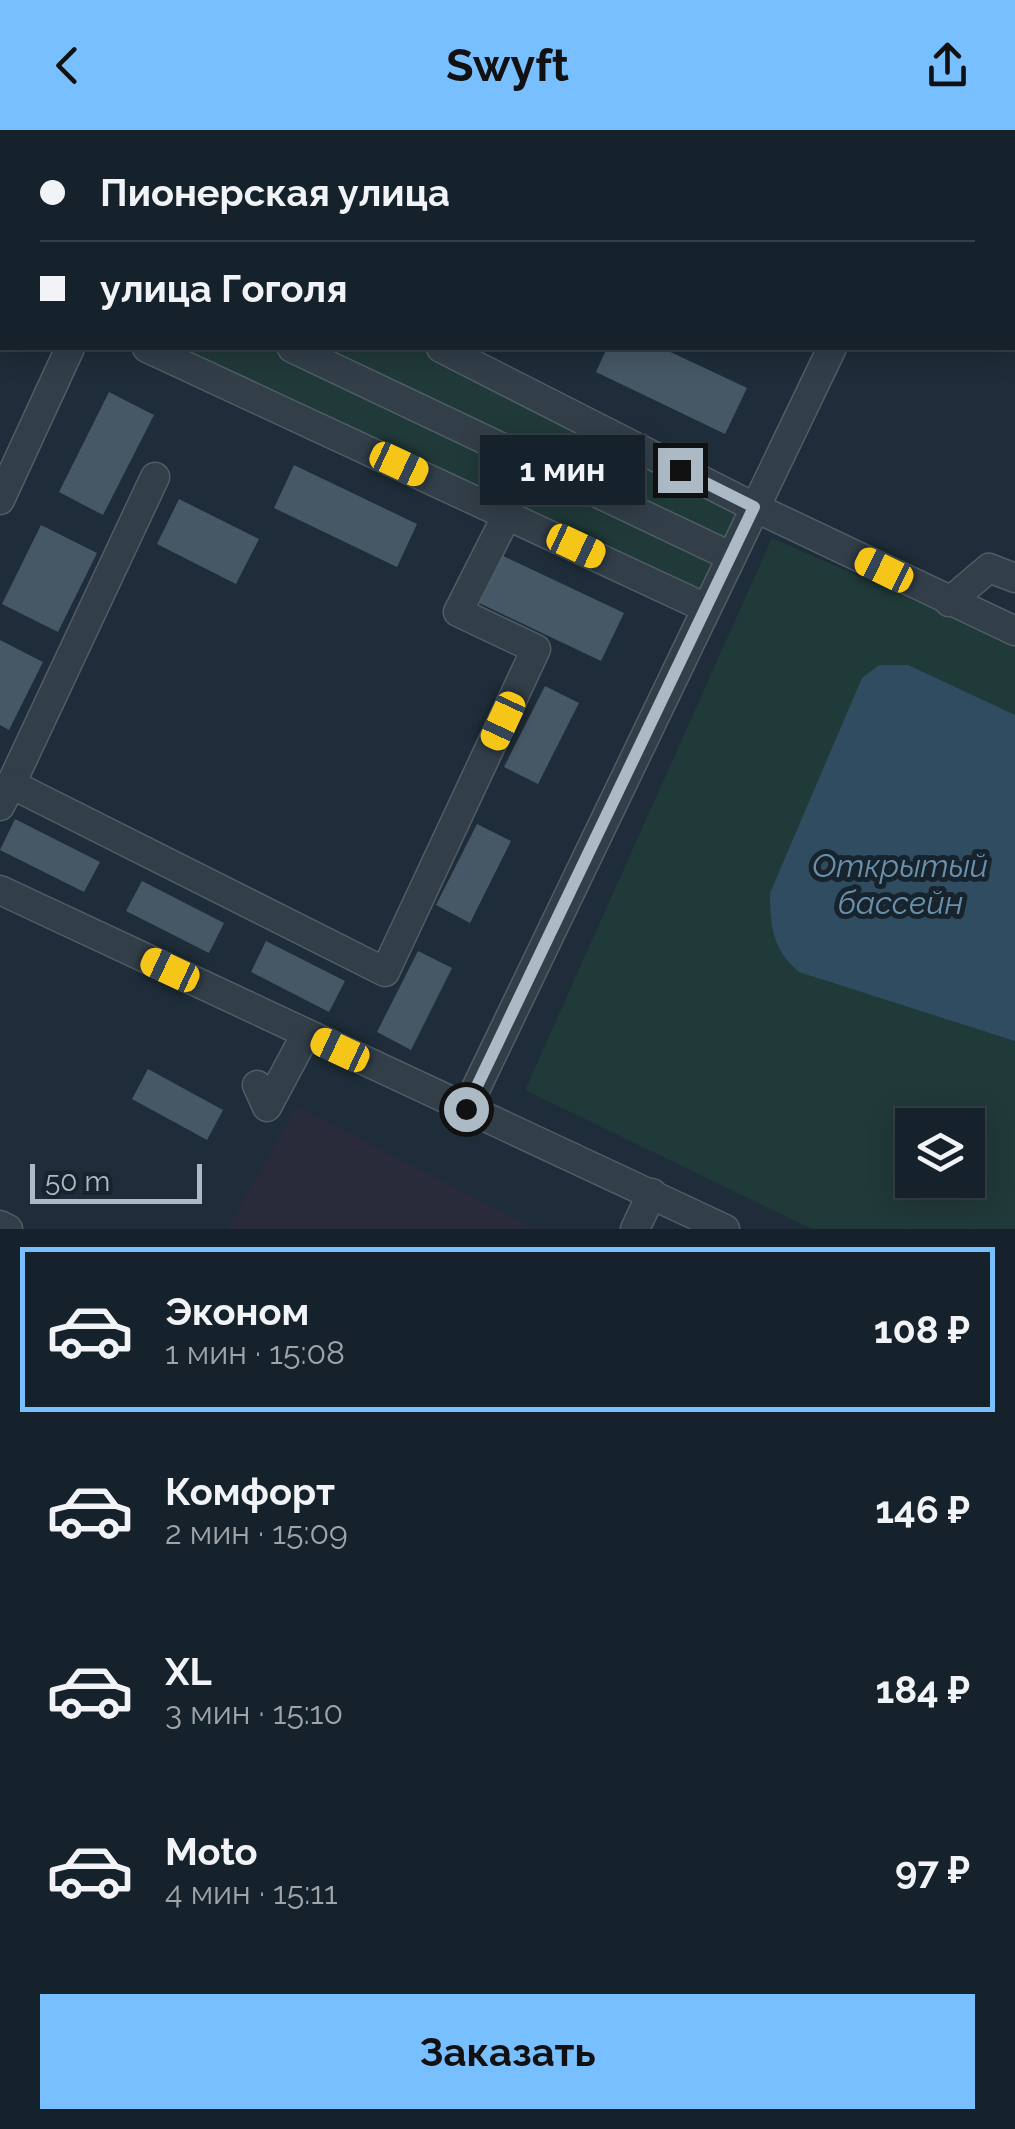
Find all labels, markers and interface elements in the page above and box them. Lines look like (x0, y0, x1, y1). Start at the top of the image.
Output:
icon: back (40, 38, 95, 93)
icon: share (920, 38, 975, 93)
text: Swyft (446, 39, 569, 92)
text: Пионерская улица (100, 170, 450, 215)
text: улица Гоголя (100, 266, 348, 311)
callout: 1 мин (480, 435, 645, 505)
car (365, 438, 433, 490)
route end (658, 448, 703, 493)
text: 1 мин (520, 451, 605, 488)
car (542, 520, 610, 572)
car (850, 543, 918, 597)
car (477, 687, 529, 755)
water label: Открытый бассейн (812, 847, 988, 921)
car (136, 944, 204, 996)
car (306, 1024, 374, 1076)
route start (444, 1087, 489, 1132)
map controls (895, 1108, 985, 1198)
button: layers (895, 1108, 985, 1198)
scale bar (30, 1159, 202, 1204)
text: 50 m (45, 1165, 110, 1198)
icon: car (45, 1285, 135, 1375)
text: Эконом (165, 1289, 309, 1334)
text: 108 ₽ (874, 1307, 970, 1352)
text: 1 мин · 15:08 (165, 1334, 345, 1371)
icon: car (45, 1465, 135, 1555)
text: Комфорт (165, 1469, 335, 1514)
text: 146 ₽ (875, 1487, 970, 1532)
text: 2 мин · 15:09 (165, 1514, 348, 1551)
icon: car (45, 1645, 135, 1735)
text: XL (165, 1649, 212, 1694)
text: 184 ₽ (875, 1667, 970, 1712)
text: 3 мин · 15:10 (165, 1694, 343, 1731)
icon: car (45, 1825, 135, 1915)
text: Moto (165, 1829, 258, 1874)
text: 97 ₽ (895, 1847, 970, 1892)
text: 4 мин · 15:11 (165, 1874, 338, 1911)
button: Заказать (40, 1994, 975, 2109)

